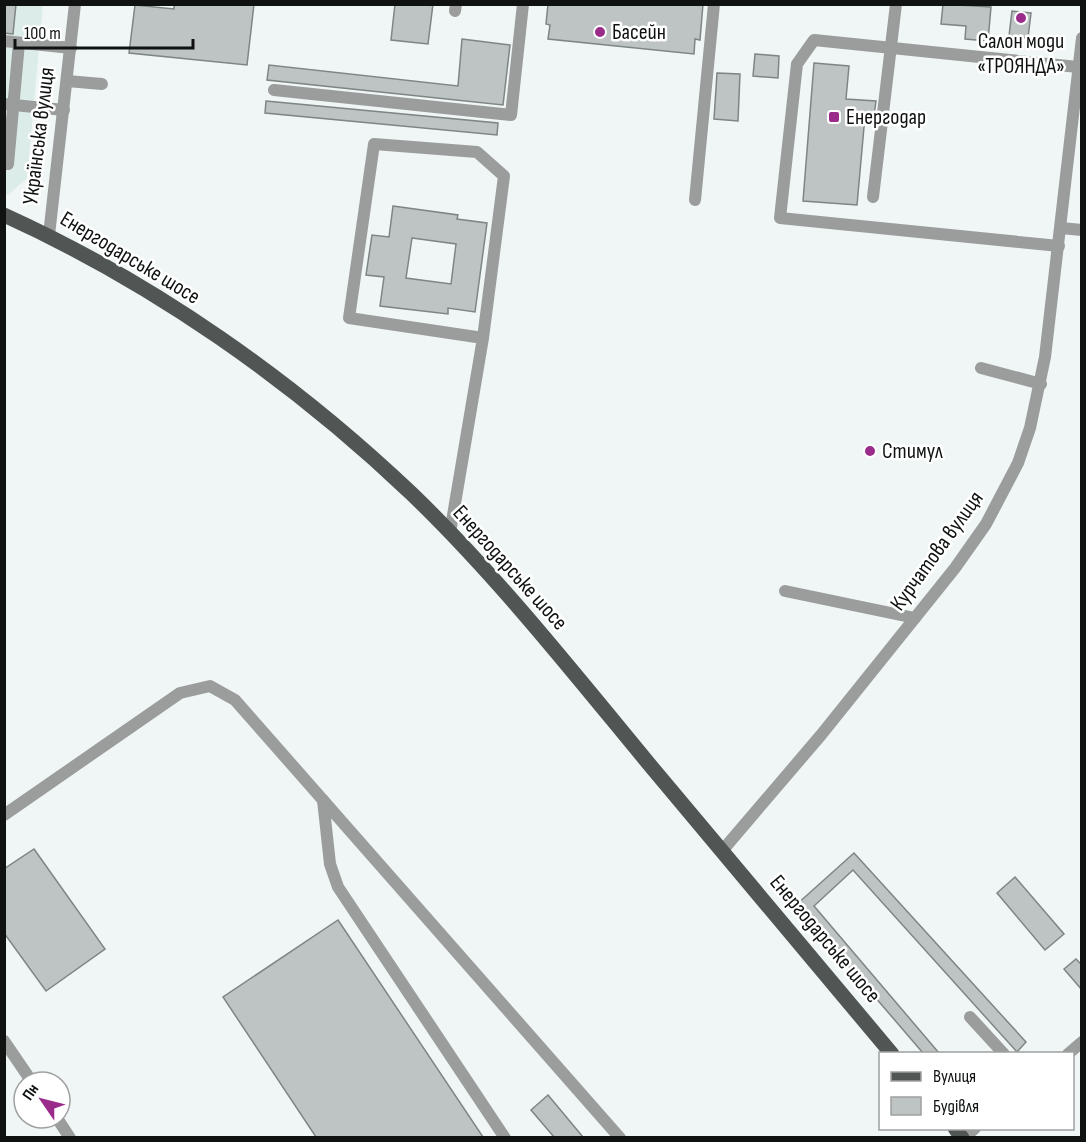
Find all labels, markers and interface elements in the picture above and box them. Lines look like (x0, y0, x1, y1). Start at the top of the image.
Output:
marker: Салон моди «ТРОЯНДА» (1014, 11, 1028, 25)
scale bar (15, 12, 194, 50)
place label: Басейн (612, 19, 666, 46)
text: 100 m (24, 23, 61, 44)
marker: Басейн (593, 25, 607, 39)
place label: Салон моди «ТРОЯНДА» (977, 28, 1065, 80)
street label: Українська вулиця (17, 66, 61, 206)
place label: Енергодар (846, 104, 926, 131)
marker: Енергодар (827, 110, 841, 124)
street label: Енергодарське шосе (55, 206, 205, 310)
place label: Стимул (882, 438, 943, 465)
marker: Стимул (863, 444, 877, 458)
street label: Курчатова вулиця (885, 486, 989, 616)
street label: Енергодарське шосе (447, 500, 573, 636)
street label: Енергодарське шосе (764, 870, 886, 1008)
legend (879, 1052, 1074, 1130)
text: Вулиця (933, 1066, 976, 1087)
north arrow (12, 1070, 72, 1130)
text: Пн (19, 1080, 43, 1104)
text: Будівля (933, 1096, 979, 1117)

